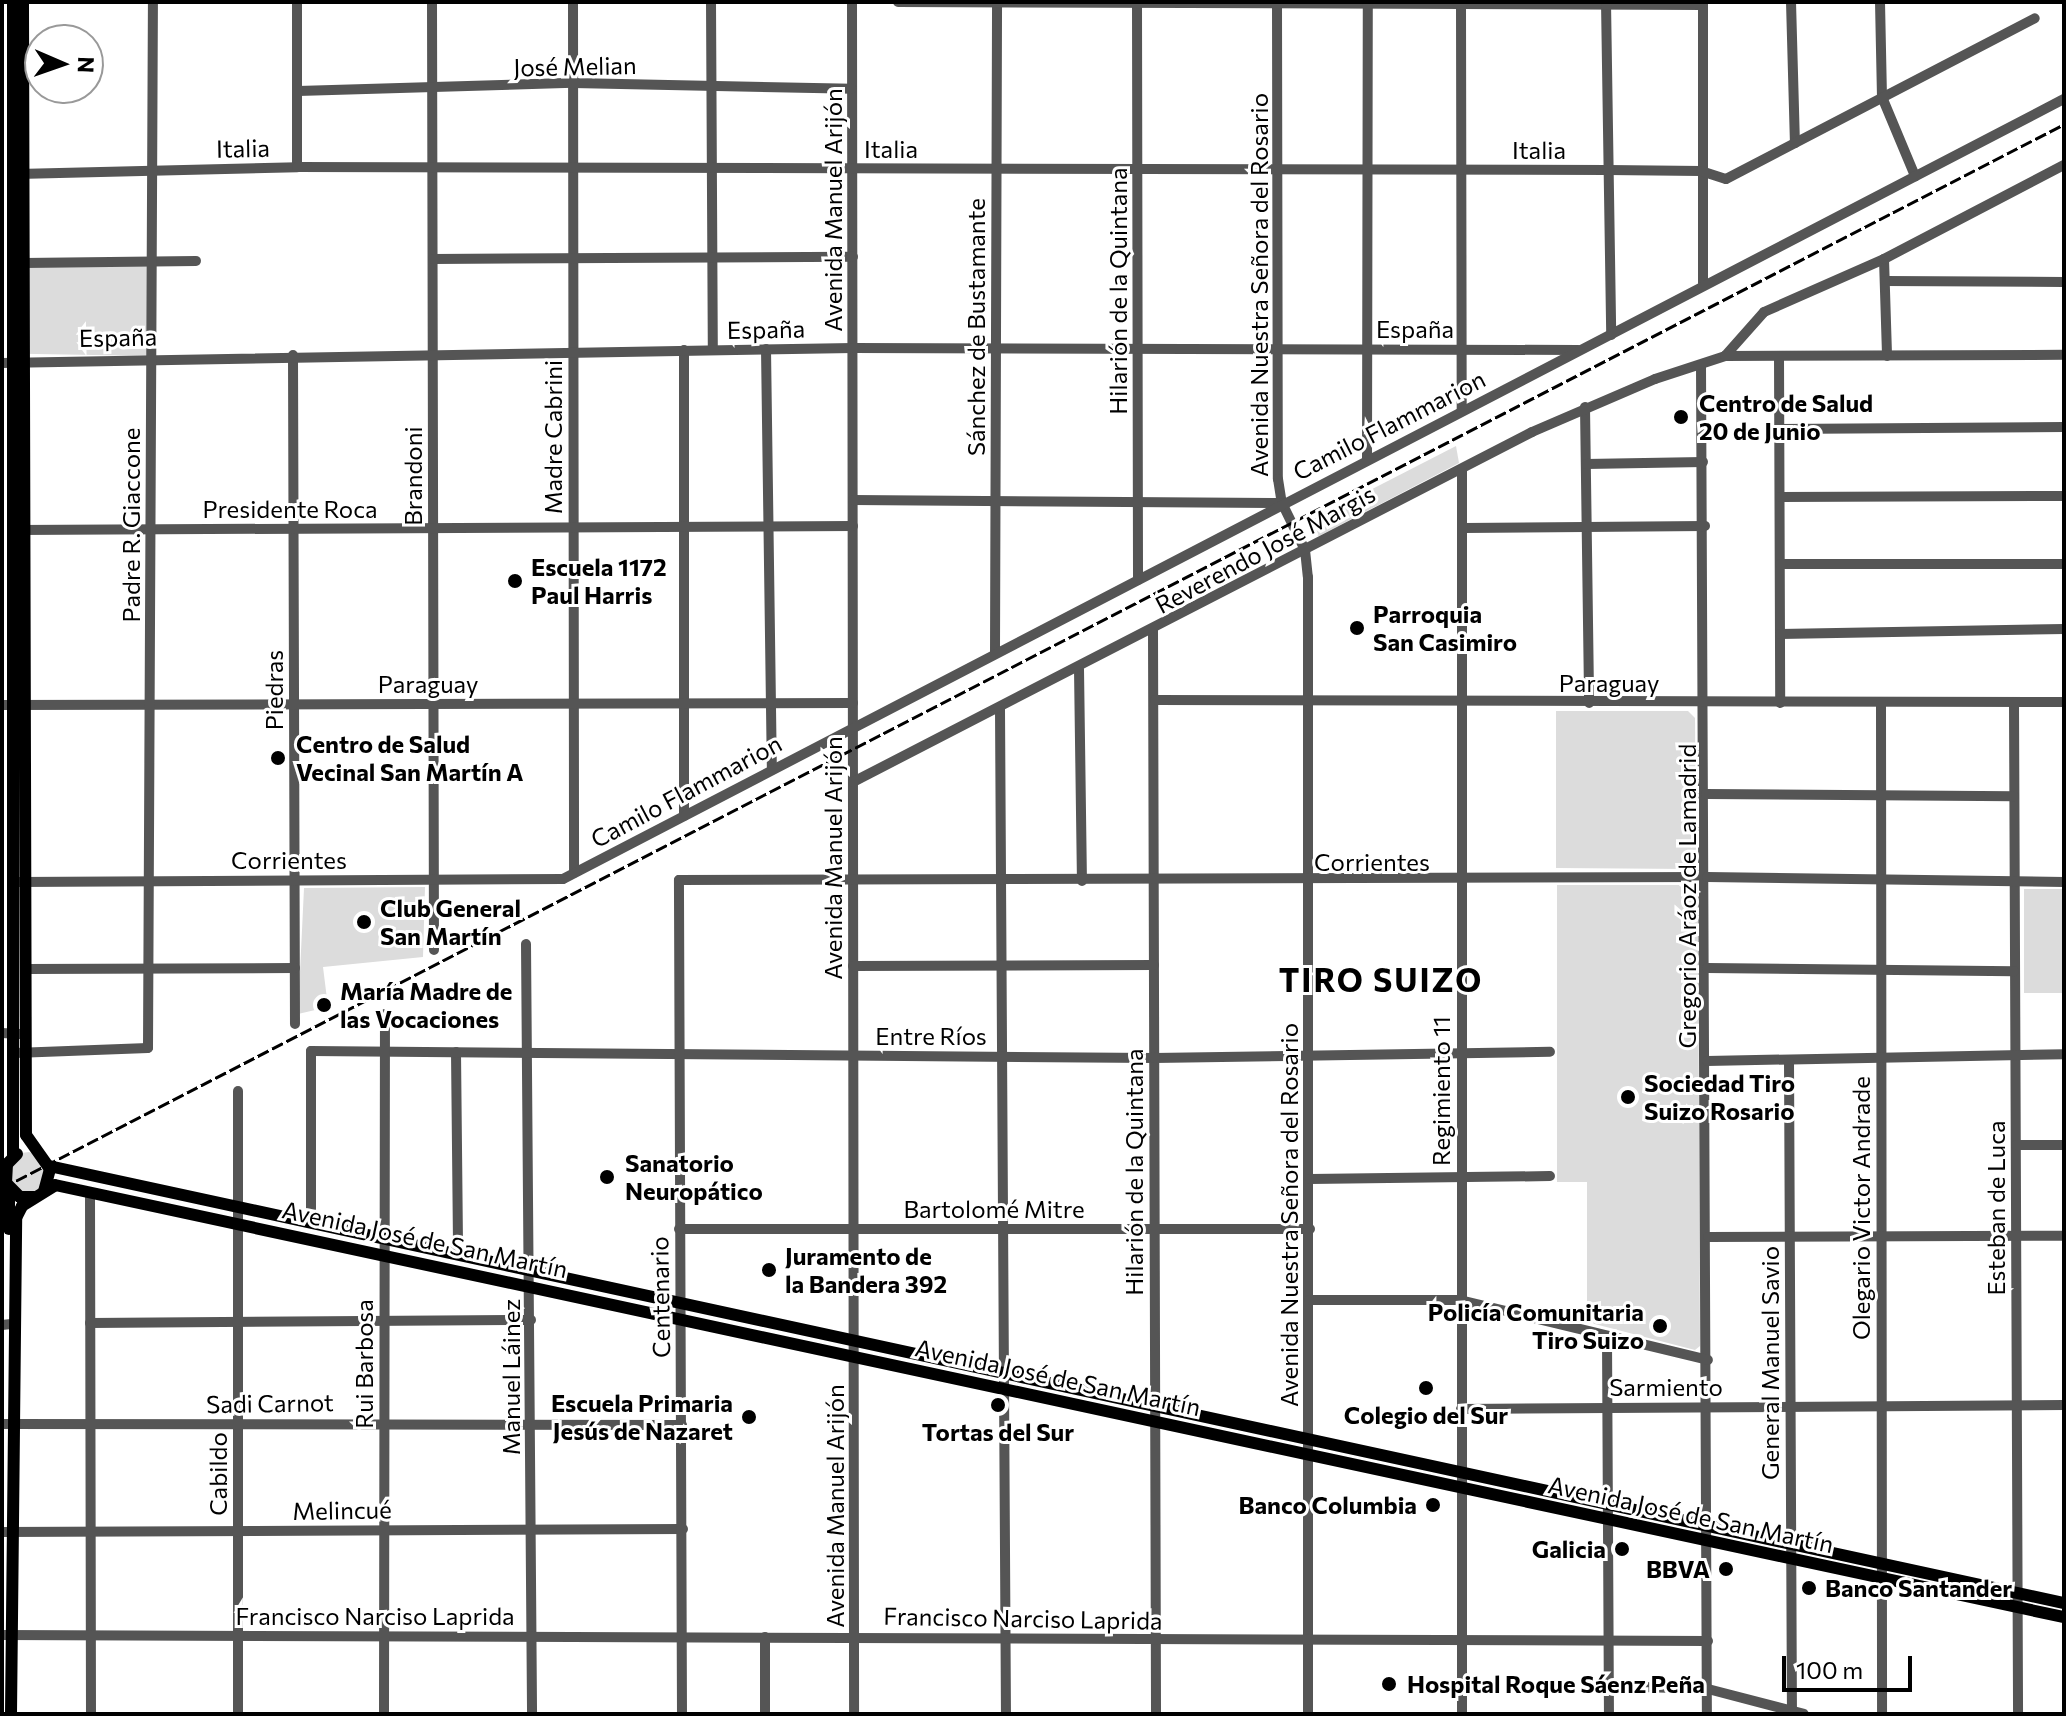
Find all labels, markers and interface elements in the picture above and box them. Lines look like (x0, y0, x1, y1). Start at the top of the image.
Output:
north arrow (24, 24, 104, 104)
street label: José Melian (513, 51, 637, 81)
text: N (73, 56, 100, 74)
street label: Avenida Manuel Arijón (819, 88, 847, 332)
street label: Avenida Nuestra Señora del Rosario (1245, 93, 1273, 477)
street label: Italia (216, 133, 270, 163)
street label: Italia (864, 135, 918, 163)
street label: Italia (1512, 136, 1566, 164)
street label: Hilarión de la Quintana (1104, 167, 1132, 415)
street label: Sánchez de Bustamante (962, 198, 990, 456)
street label: España (727, 314, 805, 344)
street label: España (1376, 315, 1454, 343)
street label: España (79, 322, 157, 352)
street label: Madre Cabrini (539, 360, 567, 514)
street label: Camilo Flammarion (1288, 364, 1490, 486)
place label: Centro de Salud 20 de Junio (1699, 389, 1873, 445)
marker: Centro de Salud 20 de Junio (1670, 406, 1692, 428)
street label: Brandoni (399, 426, 427, 526)
street label: Padre R. Giaccone (117, 427, 145, 623)
street label: Reverendo José Margis (1150, 479, 1380, 619)
street label: Presidente Roca (202, 495, 378, 523)
place label: Escuela 1172 Paul Harris (531, 553, 667, 609)
marker: Escuela 1172 Paul Harris (506, 572, 524, 590)
place label: Parroquia San Casimiro (1373, 600, 1517, 656)
marker: Parroquia San Casimiro (1348, 619, 1366, 637)
street label: Piedras (260, 650, 288, 730)
street label: Paraguay (1559, 669, 1659, 697)
street label: Paraguay (378, 670, 478, 698)
street label: Camilo Flammarion (586, 729, 786, 853)
place label: Centro de Salud Vecinal San Martín A (296, 730, 523, 786)
street label: Avenida Manuel Arijón (819, 736, 847, 980)
street label: Gregorio Aráoz de Lamadrid (1673, 744, 1701, 1048)
marker: Centro de Salud Vecinal San Martín A (267, 747, 289, 769)
street label: Corrientes (231, 846, 347, 874)
street label: Corrientes (1314, 848, 1430, 876)
place label: Club General San Martín (380, 894, 521, 950)
marker: Club General San Martín (355, 913, 373, 931)
district label: TIRO SUIZO (1279, 960, 1483, 998)
place label: María Madre de las Vocaciones (340, 977, 512, 1033)
marker: María Madre de las Vocaciones (315, 996, 333, 1014)
street label: Regimiento 11 (1427, 1016, 1455, 1166)
street label: Entre Ríos (875, 1022, 987, 1050)
street label: Avenida Nuestra Señora del Rosario (1275, 1023, 1303, 1407)
street label: Hilarión de la Quintana (1120, 1048, 1148, 1296)
place label: Sociedad Tiro Suizo Rosario (1644, 1069, 1795, 1125)
street label: Olegario Victor Andrade (1847, 1076, 1875, 1340)
marker: Sociedad Tiro Suizo Rosario (1619, 1088, 1637, 1106)
street label: Esteban de Luca (1982, 1120, 2010, 1296)
place label: Sanatorio Neuropático (625, 1149, 763, 1205)
marker: Sanatorio Neuropático (596, 1166, 618, 1188)
street label: Avenida José de San Martín (280, 1195, 570, 1283)
street label: Bartolomé Mitre (903, 1195, 1085, 1223)
street label: Centenario (645, 1236, 675, 1358)
place label: Juramento de la Bandera 392 (785, 1242, 947, 1298)
street label: General Manuel Savio (1756, 1246, 1784, 1480)
marker: Juramento de la Bandera 392 (760, 1261, 778, 1279)
place label: Policía Comunitaria Tiro Suizo (1428, 1298, 1644, 1354)
street label: Rui Barbosa (350, 1299, 378, 1429)
street label: Manuel Láinez (497, 1299, 525, 1455)
marker: Policía Comunitaria Tiro Suizo (1651, 1317, 1669, 1335)
street label: Avenida José de San Martín (913, 1333, 1203, 1421)
street label: Sarmiento (1609, 1373, 1723, 1401)
marker: Colegio del Sur (1417, 1379, 1435, 1397)
street label: Avenida Manuel Arijón (821, 1384, 849, 1628)
street label: Sadi Carnot (206, 1387, 334, 1419)
place label: Escuela Primaria Jesús de Nazaret (551, 1389, 733, 1445)
marker: Tortas del Sur (989, 1396, 1007, 1414)
place label: Colegio del Sur (1344, 1401, 1508, 1429)
marker: Escuela Primaria Jesús de Nazaret (740, 1408, 758, 1426)
place label: Tortas del Sur (922, 1418, 1074, 1446)
street label: Cabildo (204, 1432, 232, 1516)
street label: Avenida José de San Martín (1546, 1470, 1836, 1558)
place label: Banco Columbia (1239, 1491, 1417, 1519)
street label: Melincué (292, 1495, 392, 1525)
marker: Banco Columbia (1424, 1496, 1442, 1514)
place label: Galicia (1532, 1535, 1606, 1563)
marker: Galicia (1613, 1540, 1631, 1558)
place label: BBVA (1646, 1555, 1710, 1583)
marker: BBVA (1717, 1560, 1735, 1578)
place label: Banco Santander (1825, 1574, 2012, 1602)
marker: Banco Santander (1800, 1579, 1818, 1597)
street label: Francisco Narciso Laprida (883, 1601, 1163, 1635)
street label: Francisco Narciso Laprida (235, 1602, 515, 1630)
scale bar (1786, 1640, 1916, 1690)
text: 100 m (1796, 1655, 1863, 1684)
place label: Hospital Roque Sáenz Peña (1407, 1670, 1705, 1698)
marker: Hospital Roque Sáenz Peña (1378, 1673, 1400, 1695)

